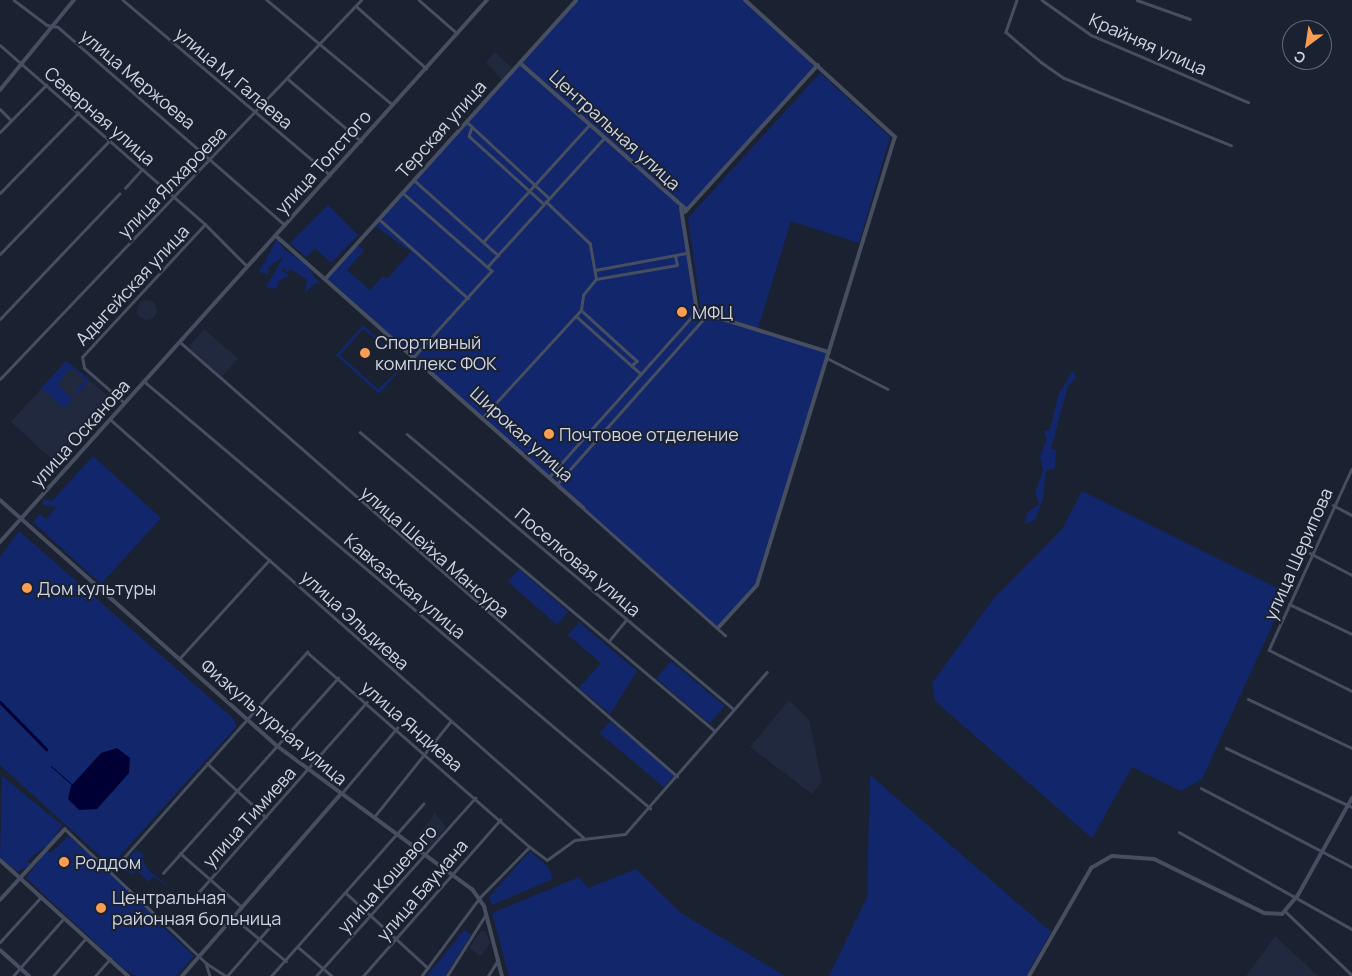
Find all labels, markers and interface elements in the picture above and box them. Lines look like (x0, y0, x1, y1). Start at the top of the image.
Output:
street label: Крайняя улица (1086, 8, 1210, 80)
north arrow (1282, 20, 1332, 70)
street label: улица М. Галаева (171, 23, 297, 133)
street label: улица Мержоева (76, 25, 200, 133)
text: С (1290, 47, 1309, 68)
street label: Северная улица (40, 62, 160, 170)
street label: Центральная улица (545, 66, 685, 194)
street label: Терская улица (392, 76, 490, 182)
street label: улица Толстого (271, 105, 375, 219)
street label: улица Ялхароева (113, 122, 231, 242)
street label: Адыгейская улица (71, 220, 193, 350)
place label: МФЦ (692, 301, 733, 323)
marker: МФЦ (676, 306, 688, 318)
place label: Спортивный комплекс ФОК (375, 332, 497, 374)
marker: Спортивный комплекс ФОК (359, 347, 371, 359)
street label: улица Осканова (26, 375, 134, 491)
street label: Широкая улица (466, 382, 578, 486)
place label: Почтовое отделение (559, 423, 739, 445)
marker: Почтовое отделение (543, 428, 555, 440)
street label: улица Шейха Мансура (356, 482, 514, 622)
street label: улица Шерипова (1259, 484, 1337, 624)
street label: Поселковая улица (511, 503, 645, 621)
street label: Кавказская улица (340, 529, 470, 643)
street label: улица Эльдиева (296, 566, 414, 674)
place label: Дом культуры (37, 577, 156, 599)
marker: Дом культуры (21, 582, 33, 594)
street label: Физкультурная улица (196, 654, 352, 790)
street label: улица Яндиева (357, 676, 467, 776)
street label: улица Тимиева (198, 762, 300, 872)
street label: улица Кошевого (333, 820, 441, 938)
street label: улица Баумана (372, 835, 472, 945)
place label: Роддом (75, 851, 141, 873)
marker: Роддом (57, 855, 71, 869)
place label: Центральная районная больница (112, 887, 281, 930)
marker: Центральная районная больница (94, 901, 108, 915)

